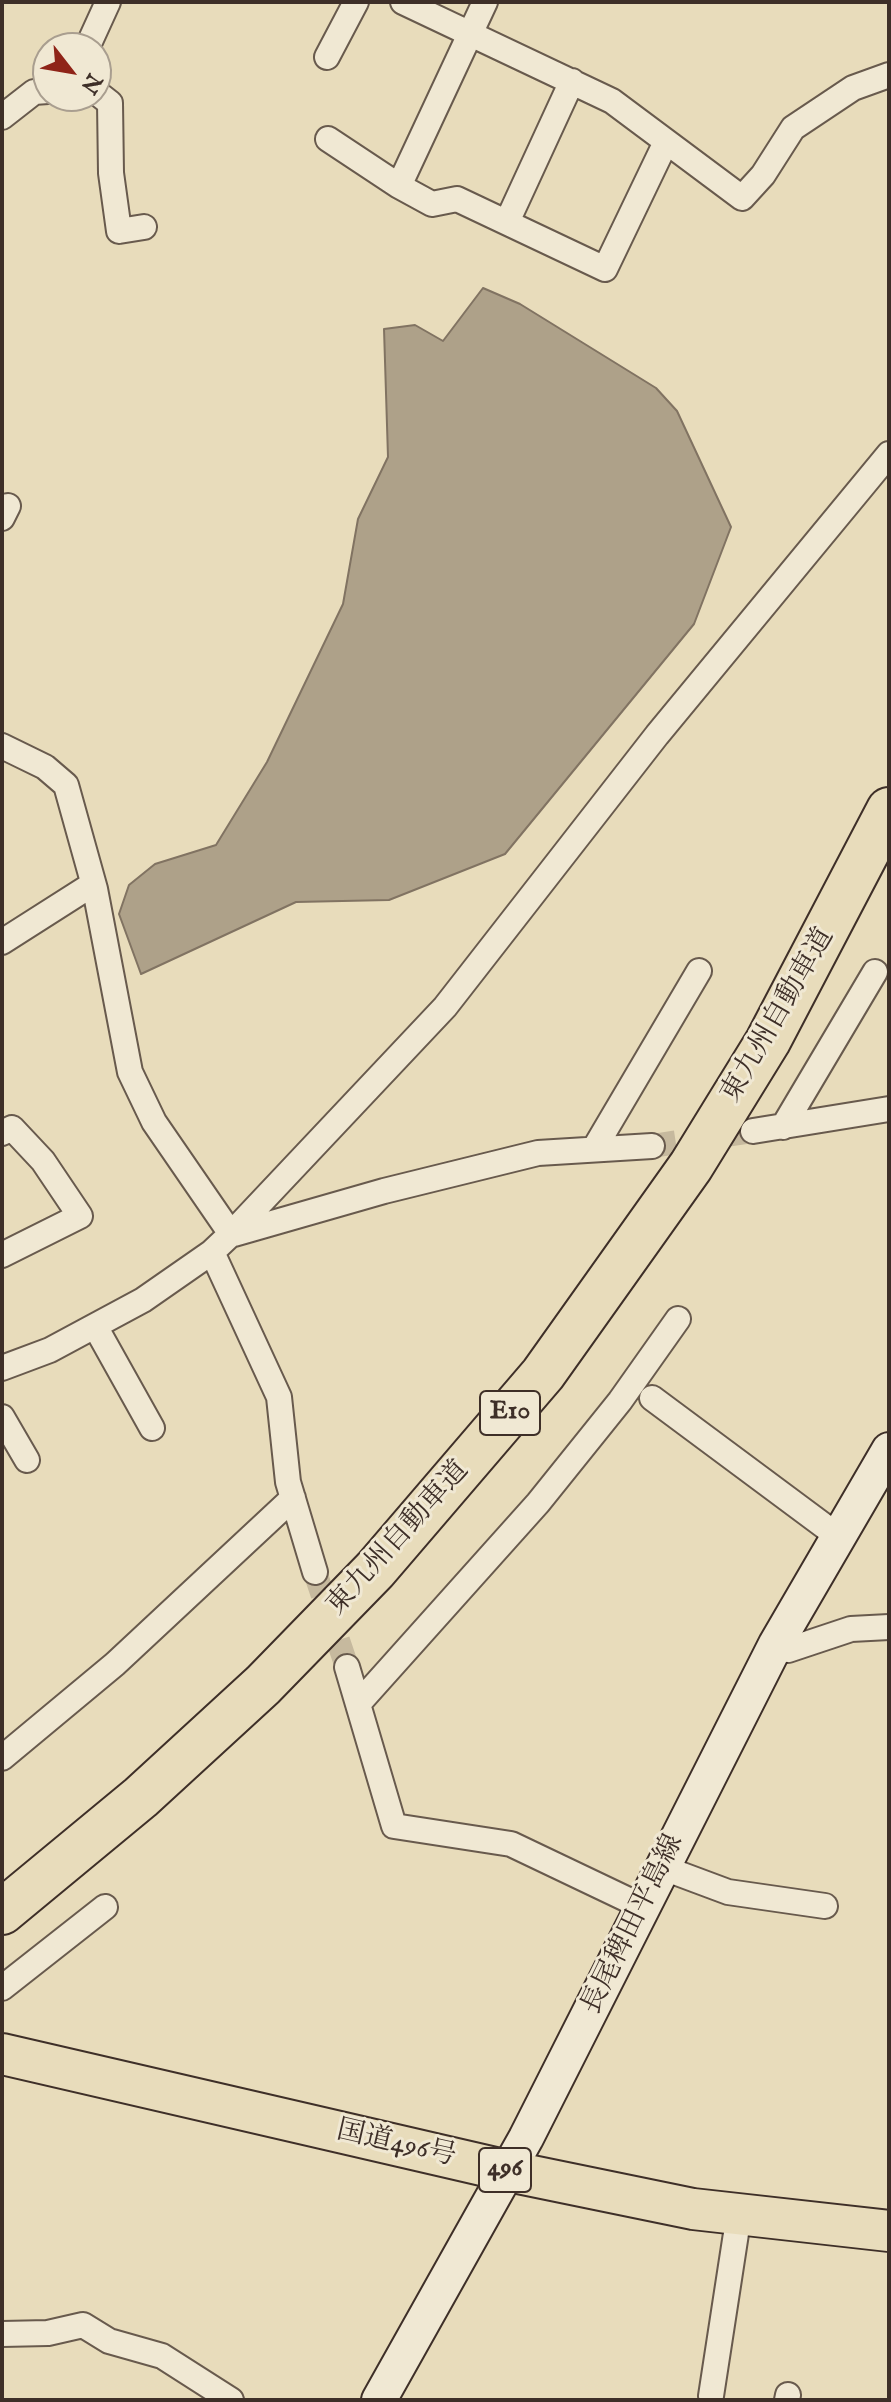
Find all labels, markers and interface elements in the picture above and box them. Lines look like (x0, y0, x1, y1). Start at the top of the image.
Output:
north arrow (32, 32, 112, 112)
text: N (74, 68, 108, 99)
street label: 東九州自動車道 (715, 923, 843, 1109)
road number: E10 (480, 1391, 540, 1435)
street label: 東九州自動車道 (321, 1455, 477, 1623)
street label: 長尾稗田平島線 (576, 1830, 692, 2020)
street label: 国道496号 (333, 2115, 459, 2175)
road number: 496 (479, 2148, 531, 2192)

